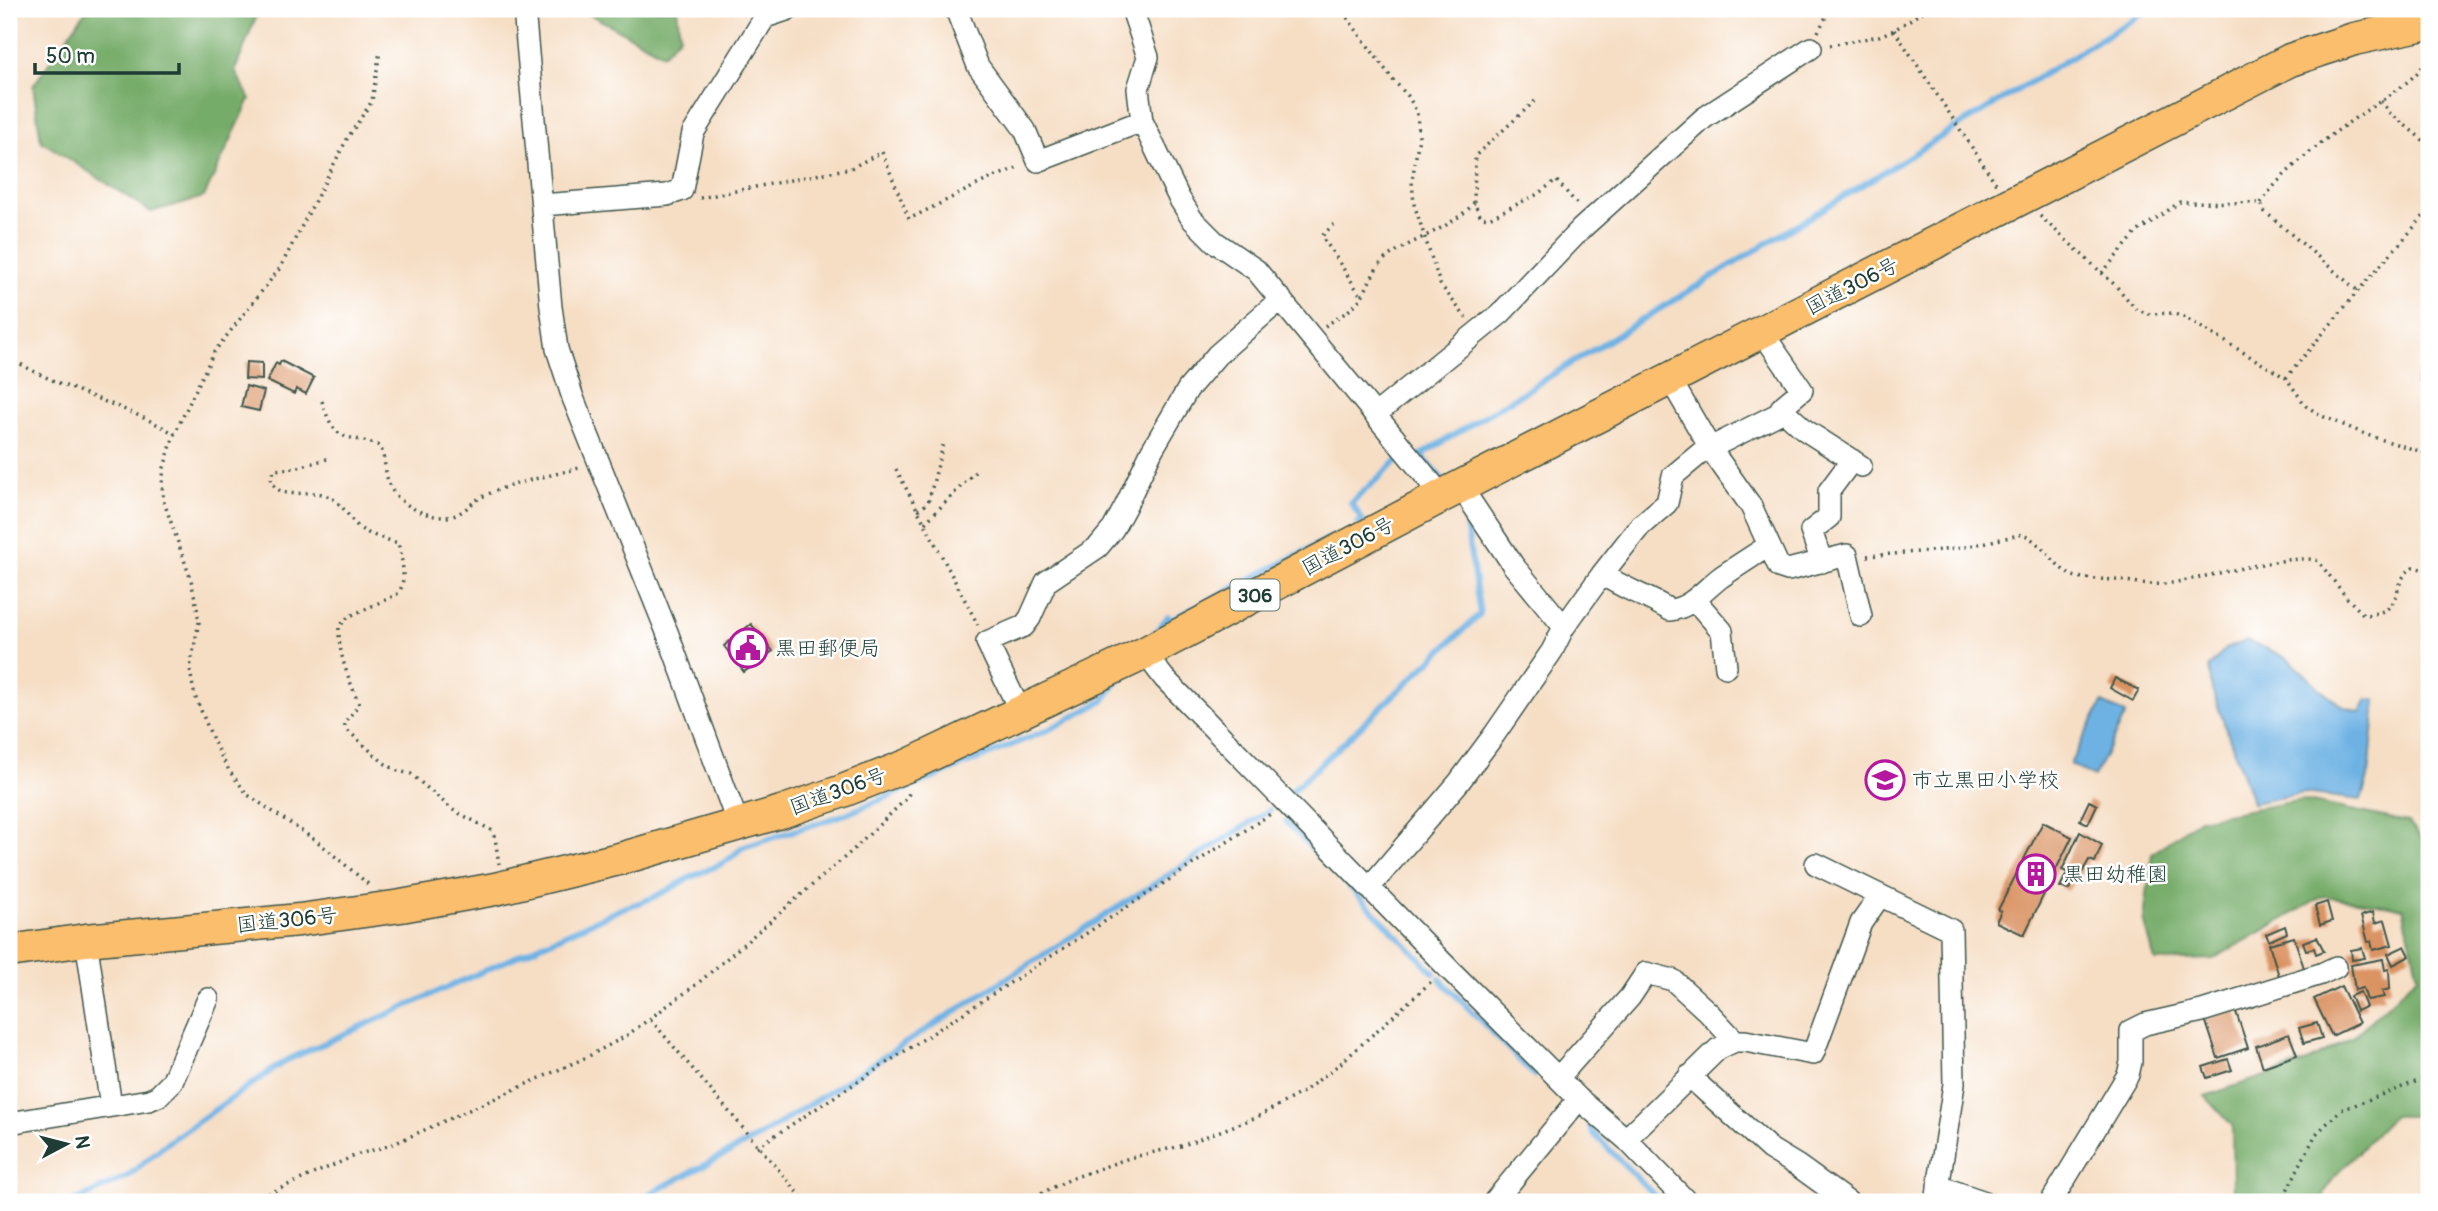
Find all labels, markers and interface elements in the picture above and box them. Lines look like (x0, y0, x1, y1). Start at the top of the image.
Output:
scale bar (35, 32, 178, 76)
text: 50 m (46, 43, 95, 70)
street label: 国道306号 (1801, 251, 1903, 321)
street label: 国道306号 (1297, 511, 1399, 582)
road number: 306 (1230, 580, 1280, 610)
public building icon: 黒田郵便局 (727, 627, 769, 669)
place label: 黒田郵便局 (775, 635, 880, 662)
school or university icon: 市立黒田小学校 (1864, 759, 1906, 801)
street label: 国道306号 (786, 761, 890, 821)
place label: 市立黒田小学校 (1912, 767, 2059, 794)
building icon: 黒田幼稚園 (2015, 853, 2057, 895)
place label: 黒田幼稚園 (2063, 861, 2168, 888)
street label: 国道306号 (235, 902, 339, 939)
north arrow (32, 1110, 102, 1180)
text: N (69, 1134, 95, 1150)

